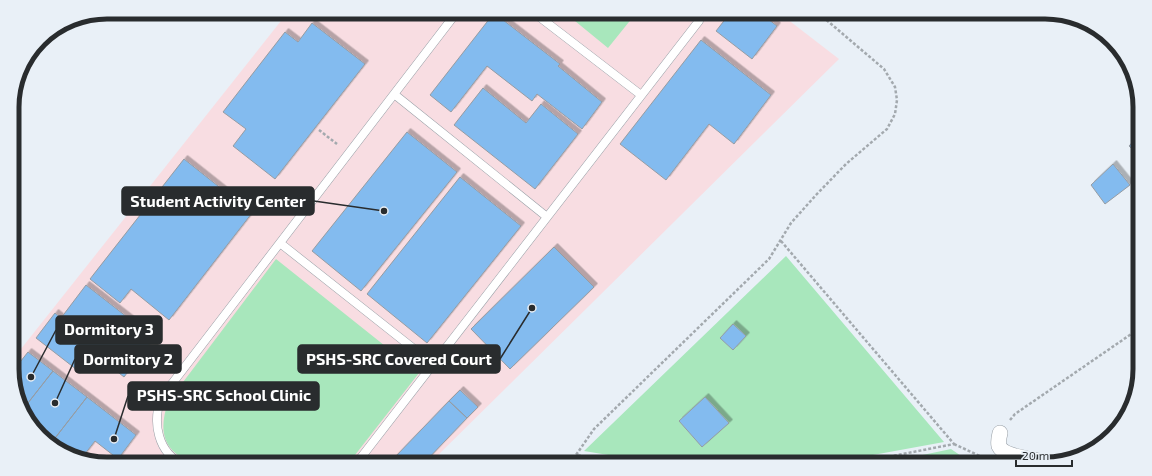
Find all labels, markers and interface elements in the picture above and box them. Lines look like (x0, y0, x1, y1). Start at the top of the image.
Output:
callout: Student Activity Center (122, 187, 314, 215)
text: Student Activity Center (130, 191, 306, 211)
callout: Dormitory 3 (56, 316, 162, 344)
text: Dormitory 3 (64, 319, 154, 339)
callout: Dormitory 2 (75, 345, 181, 373)
callout: PSHS-SRC Covered Court (298, 345, 500, 373)
text: Dormitory 2 (83, 349, 173, 369)
text: PSHS-SRC Covered Court (306, 349, 492, 368)
callout: PSHS-SRC School Clinic (128, 382, 319, 410)
text: PSHS-SRC School Clinic (137, 385, 311, 404)
scale bar (1016, 442, 1072, 468)
text: 20 m (1022, 448, 1049, 462)

